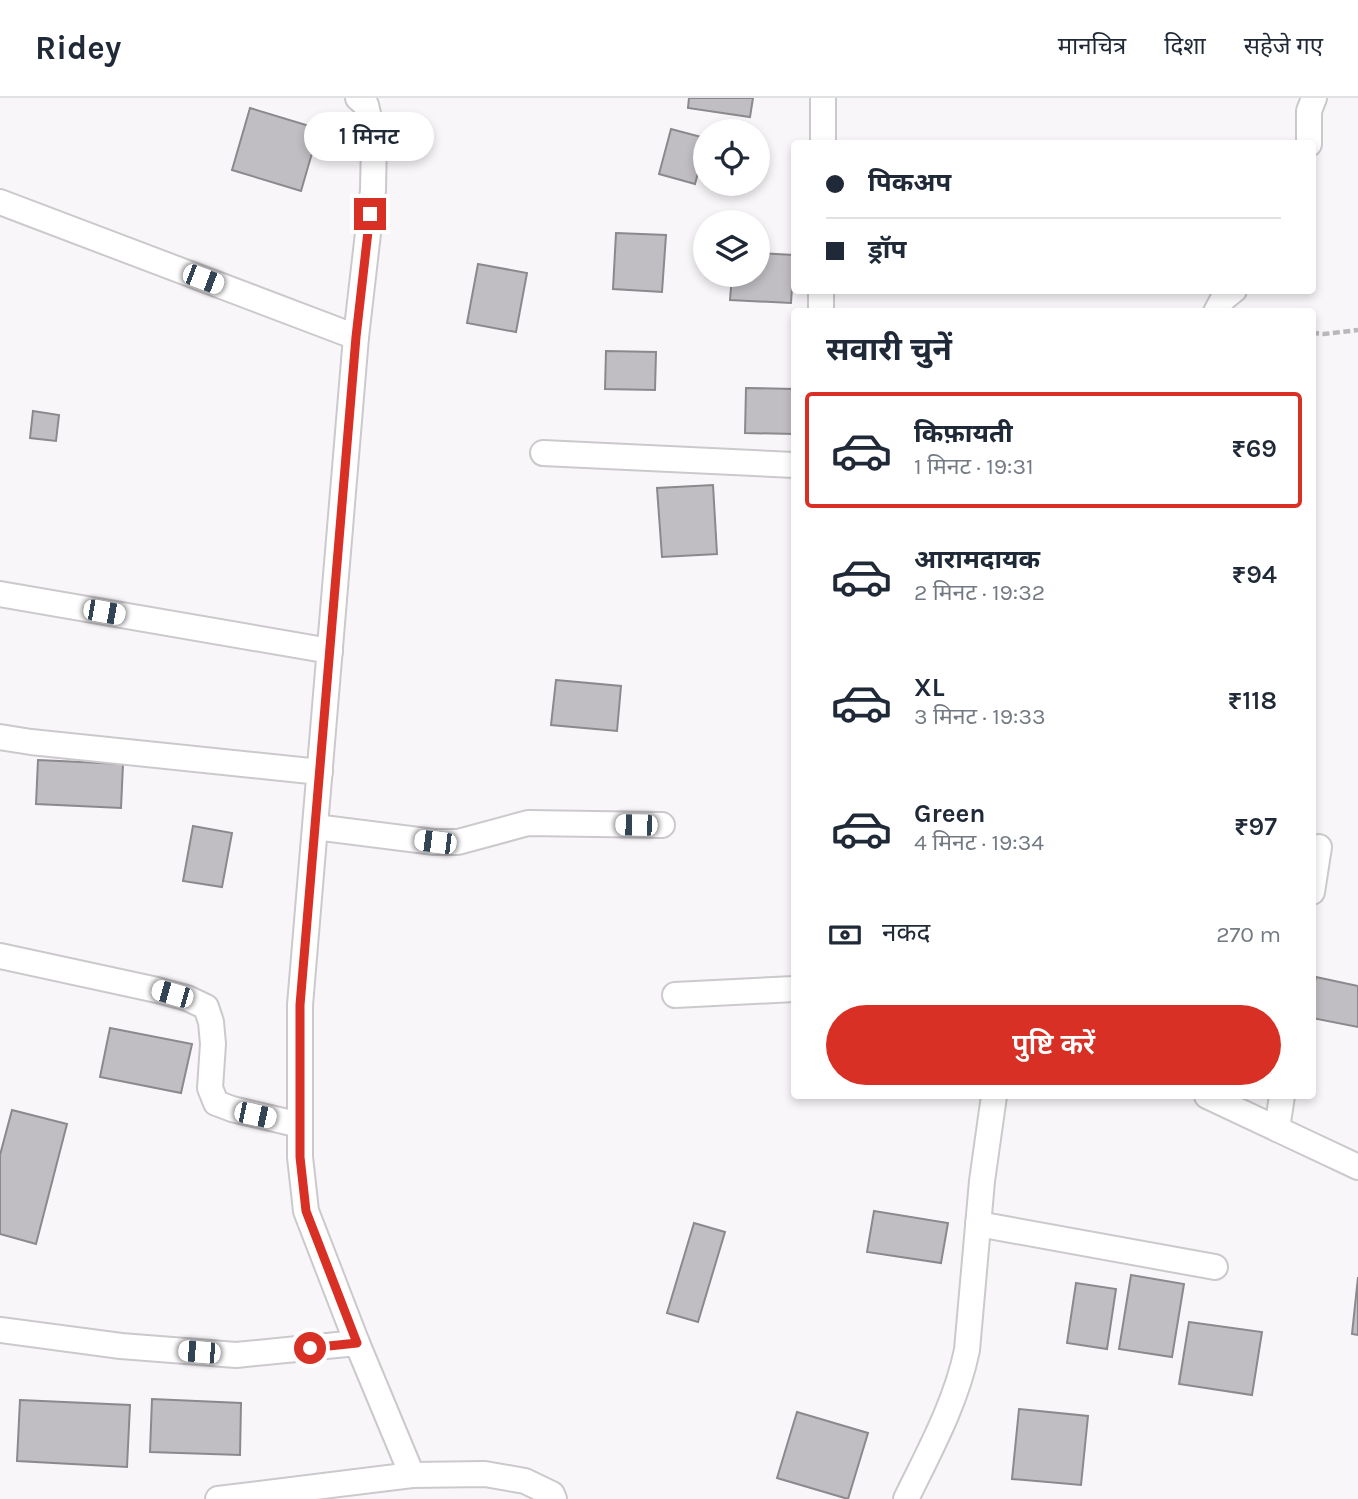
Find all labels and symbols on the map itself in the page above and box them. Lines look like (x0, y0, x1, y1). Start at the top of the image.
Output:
callout: 1 मिनट (305, 113, 435, 162)
route end (354, 198, 386, 230)
car (180, 262, 227, 296)
car (82, 598, 127, 626)
car (615, 814, 658, 836)
car (413, 829, 458, 855)
car (149, 978, 196, 1010)
car (233, 1100, 278, 1130)
route start (294, 1332, 326, 1364)
car (178, 1340, 221, 1364)

